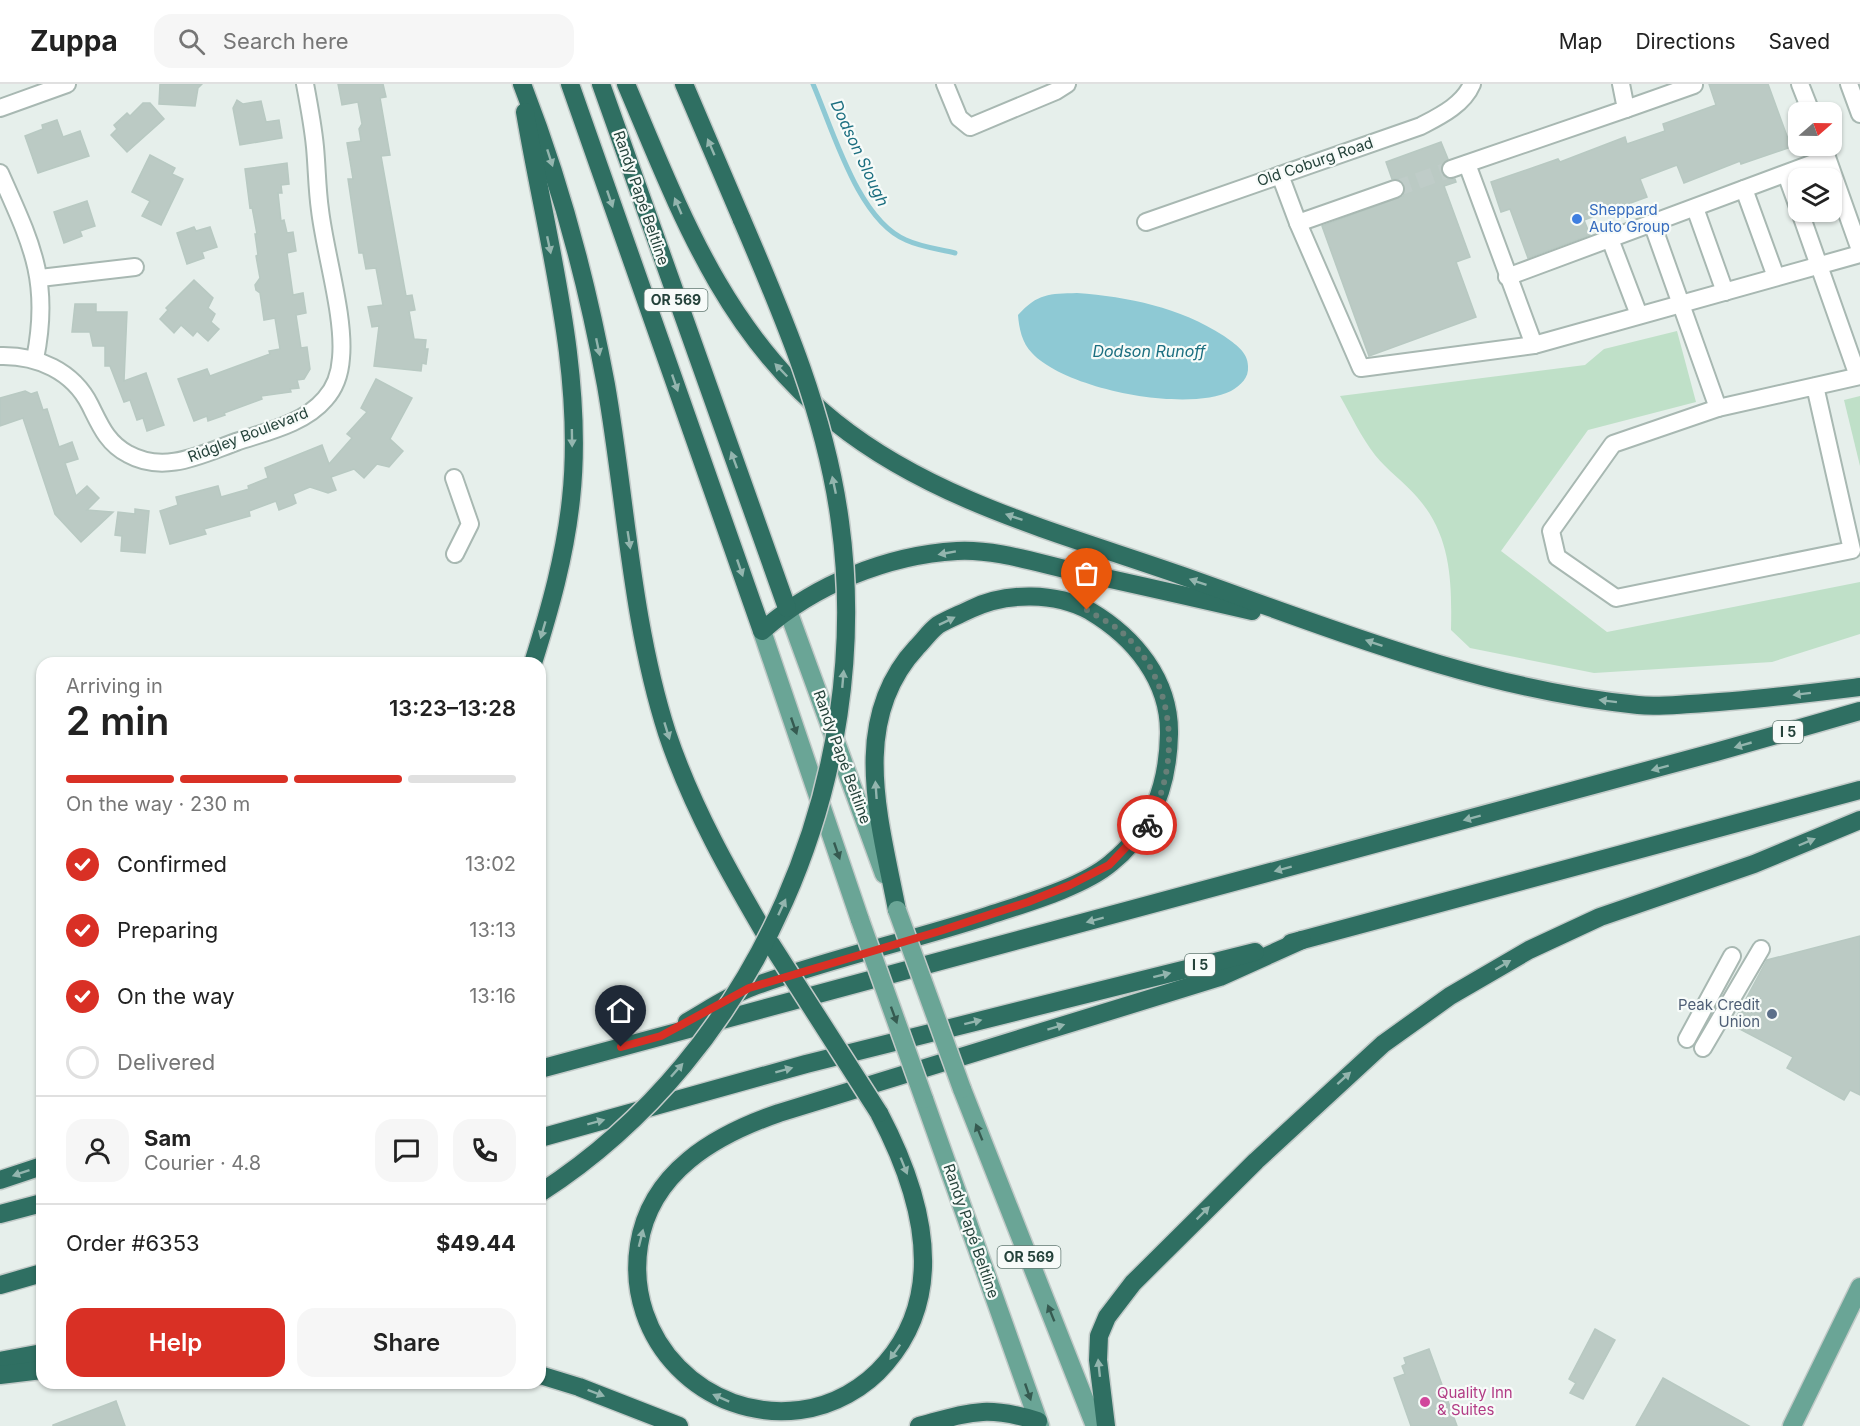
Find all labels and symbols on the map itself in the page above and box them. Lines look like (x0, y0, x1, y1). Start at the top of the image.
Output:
water label: Dodson Slough (827, 96, 893, 210)
north arrow (1788, 102, 1842, 156)
street label: Randy Papé Beltline (610, 128, 673, 268)
street label: Old Coburg Road (1254, 133, 1375, 190)
one-way arrow (706, 138, 715, 156)
one-way arrow (545, 150, 555, 168)
one-way arrow (605, 190, 615, 208)
one-way arrow (674, 197, 683, 214)
place label: Sheppard Auto Group (1589, 200, 1670, 236)
marker: Sheppard Auto Group (1570, 212, 1584, 226)
one-way arrow (545, 236, 554, 255)
road number: OR 569 (644, 289, 708, 311)
one-way arrow (594, 338, 603, 357)
water label: Dodson Runoff (1092, 341, 1207, 361)
one-way arrow (775, 363, 789, 377)
one-way arrow (670, 374, 680, 392)
street label: Ridgley Boulevard (185, 403, 311, 466)
one-way arrow (567, 429, 577, 448)
one-way arrow (728, 451, 738, 469)
one-way arrow (829, 475, 838, 494)
one-way arrow (1005, 512, 1023, 522)
one-way arrow (625, 530, 634, 549)
pin (1061, 548, 1112, 610)
one-way arrow (937, 549, 956, 558)
one-way arrow (735, 559, 745, 577)
one-way arrow (1189, 576, 1207, 586)
one-way arrow (938, 616, 955, 626)
one-way arrow (538, 621, 547, 639)
one-way arrow (1365, 638, 1383, 647)
one-way arrow (838, 670, 848, 689)
street label: Randy Papé Beltline (809, 687, 876, 826)
one-way arrow (1792, 689, 1811, 698)
one-way arrow (1598, 697, 1617, 706)
one-way arrow (790, 717, 800, 735)
road number: I 5 (1773, 721, 1803, 743)
one-way arrow (663, 722, 672, 740)
one-way arrow (1734, 741, 1752, 750)
one-way arrow (1651, 763, 1669, 773)
one-way arrow (872, 781, 881, 800)
courier (1117, 795, 1177, 855)
one-way arrow (1462, 814, 1481, 824)
one-way arrow (1798, 837, 1816, 846)
one-way arrow (833, 843, 842, 861)
one-way arrow (1274, 865, 1292, 874)
one-way arrow (777, 898, 787, 916)
one-way arrow (1086, 915, 1104, 925)
road number: I 5 (1185, 954, 1215, 976)
one-way arrow (1495, 960, 1512, 970)
one-way arrow (1153, 969, 1172, 979)
pin (595, 985, 646, 1047)
place label: Peak Credit Union (1678, 995, 1760, 1031)
one-way arrow (890, 1006, 899, 1024)
marker: Peak Credit Union (1765, 1007, 1779, 1021)
one-way arrow (964, 1017, 983, 1027)
one-way arrow (1047, 1022, 1065, 1032)
one-way arrow (670, 1063, 684, 1078)
one-way arrow (775, 1065, 793, 1074)
one-way arrow (1336, 1072, 1351, 1085)
one-way arrow (587, 1117, 605, 1126)
one-way arrow (974, 1122, 984, 1140)
one-way arrow (900, 1157, 910, 1175)
street label: Randy Papé Beltline (940, 1161, 1003, 1301)
one-way arrow (12, 1169, 30, 1179)
one-way arrow (1196, 1206, 1210, 1220)
one-way arrow (636, 1229, 646, 1247)
road number: OR 569 (998, 1246, 1060, 1268)
one-way arrow (1045, 1304, 1055, 1322)
one-way arrow (890, 1344, 901, 1360)
one-way arrow (1094, 1358, 1104, 1377)
one-way arrow (1023, 1383, 1033, 1401)
place label: Quality Inn & Suites (1437, 1383, 1513, 1419)
one-way arrow (587, 1389, 605, 1398)
one-way arrow (712, 1393, 730, 1403)
marker: Quality Inn & Suites (1418, 1395, 1432, 1409)

